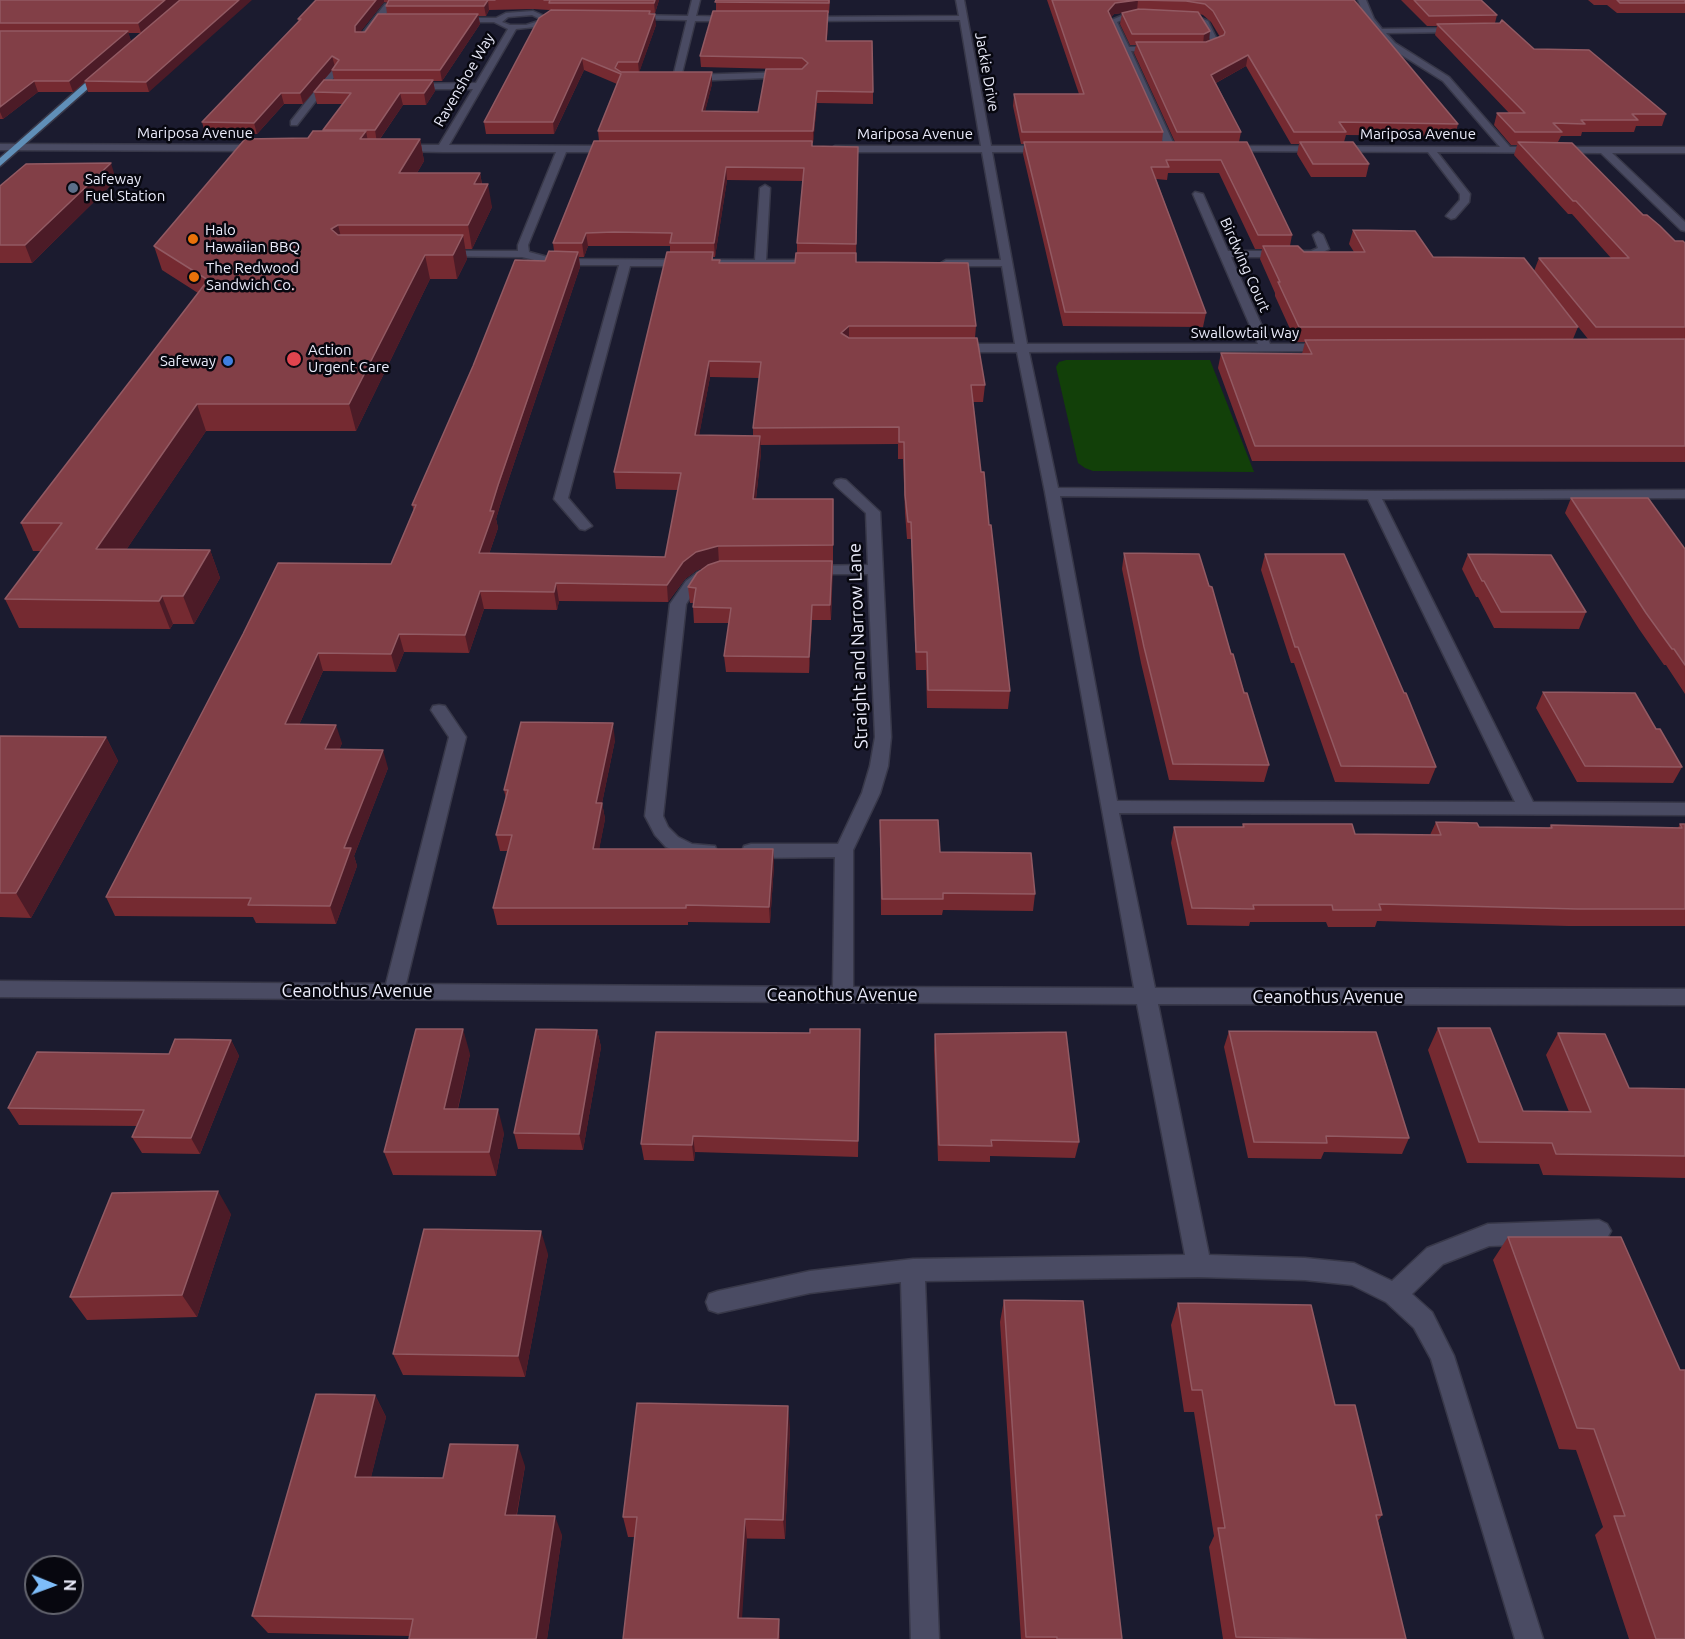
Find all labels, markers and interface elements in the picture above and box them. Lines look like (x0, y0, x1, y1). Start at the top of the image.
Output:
street label: Ravenshoe Way (430, 30, 498, 130)
street label: Jackie Drive (971, 31, 1003, 113)
street label: Mariposa Avenue (137, 124, 253, 142)
street label: Mariposa Avenue (857, 125, 973, 143)
street label: Mariposa Avenue (1360, 125, 1476, 143)
place label: Safeway Fuel Station (85, 170, 165, 205)
marker: Safeway Fuel Station (66, 181, 80, 195)
street label: Birdwing Court (1216, 215, 1274, 315)
place label: Halo Hawaiian BBQ (205, 221, 300, 256)
marker: Halo Hawaiian BBQ (186, 232, 200, 246)
place label: The Redwood Sandwich Co. (206, 259, 299, 294)
marker: The Redwood Sandwich Co. (187, 270, 201, 284)
street label: Swallowtail Way (1191, 324, 1299, 342)
place label: Action Urgent Care (308, 341, 390, 376)
marker: Action Urgent Care (285, 350, 303, 368)
place label: Safeway (160, 352, 216, 370)
marker: Safeway (221, 354, 235, 368)
street label: Straight and Narrow Lane (844, 543, 872, 749)
street label: Ceanothus Avenue (281, 980, 433, 1002)
street label: Ceanothus Avenue (766, 984, 918, 1006)
street label: Ceanothus Avenue (1252, 986, 1404, 1008)
north arrow (24, 1555, 84, 1615)
text: N (61, 1579, 79, 1591)

